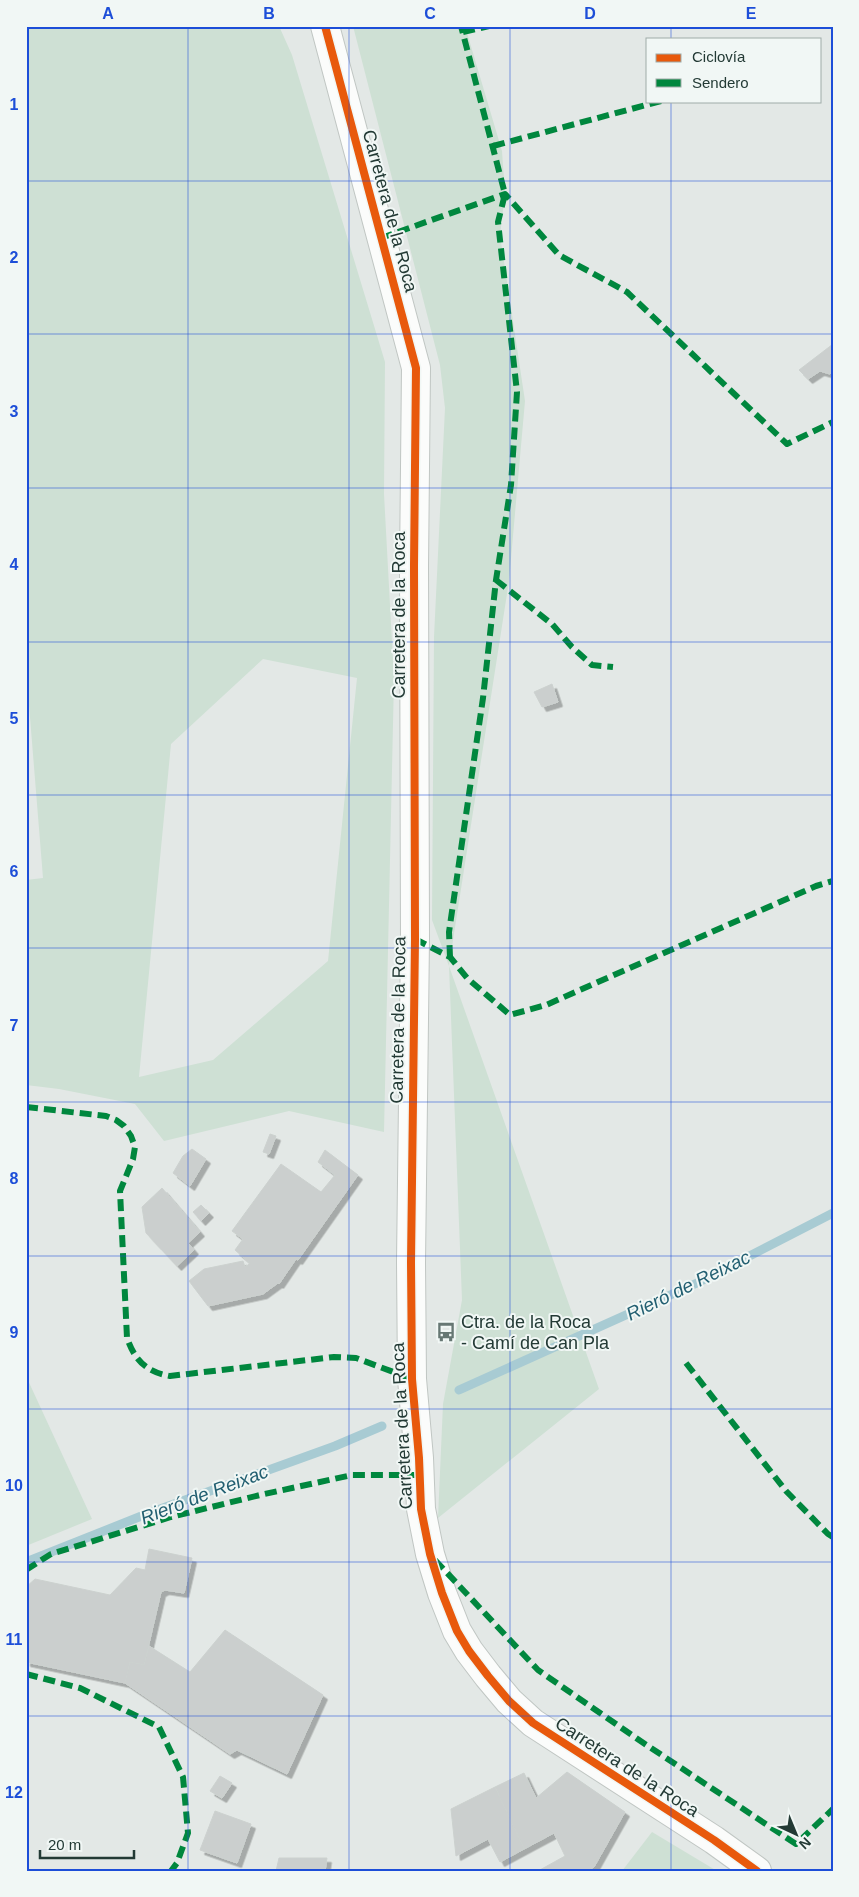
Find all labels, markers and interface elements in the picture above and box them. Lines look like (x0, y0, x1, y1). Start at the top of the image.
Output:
text: A (102, 5, 114, 22)
text: B (263, 5, 275, 22)
text: C (424, 5, 436, 22)
text: D (584, 5, 596, 22)
text: E (746, 5, 757, 22)
legend (646, 38, 822, 102)
text: Ciclovía (692, 48, 746, 65)
text: Sendero (692, 74, 749, 91)
text: 1 (10, 96, 19, 113)
street label: Carretera de la Roca (359, 128, 422, 295)
text: 2 (10, 249, 19, 266)
text: 3 (10, 403, 19, 420)
street label: Carretera de la Roca (389, 530, 409, 699)
text: 4 (10, 556, 19, 573)
text: 5 (10, 710, 19, 727)
text: 6 (10, 863, 19, 880)
street label: Carretera de la Roca (387, 935, 409, 1104)
text: 7 (10, 1017, 19, 1034)
text: 8 (10, 1170, 19, 1187)
water label: Rieró de Reixac (623, 1246, 754, 1325)
place label: Ctra. de la Roca - Camí de Can Pla (461, 1312, 610, 1353)
bus stop icon: Ctra. de la Roca - Camí de Can Pla (435, 1321, 457, 1343)
text: 9 (10, 1324, 19, 1341)
street label: Carretera de la Roca (388, 1341, 416, 1510)
water label: Rieró de Reixac (137, 1460, 272, 1528)
text: 10 (5, 1477, 23, 1494)
text: 11 (6, 1631, 23, 1648)
street label: Carretera de la Roca (551, 1713, 703, 1821)
text: 12 (5, 1784, 23, 1801)
north arrow (772, 1810, 822, 1860)
scale bar (40, 1827, 134, 1859)
text: N (796, 1834, 814, 1853)
text: 20 m (48, 1836, 81, 1853)

